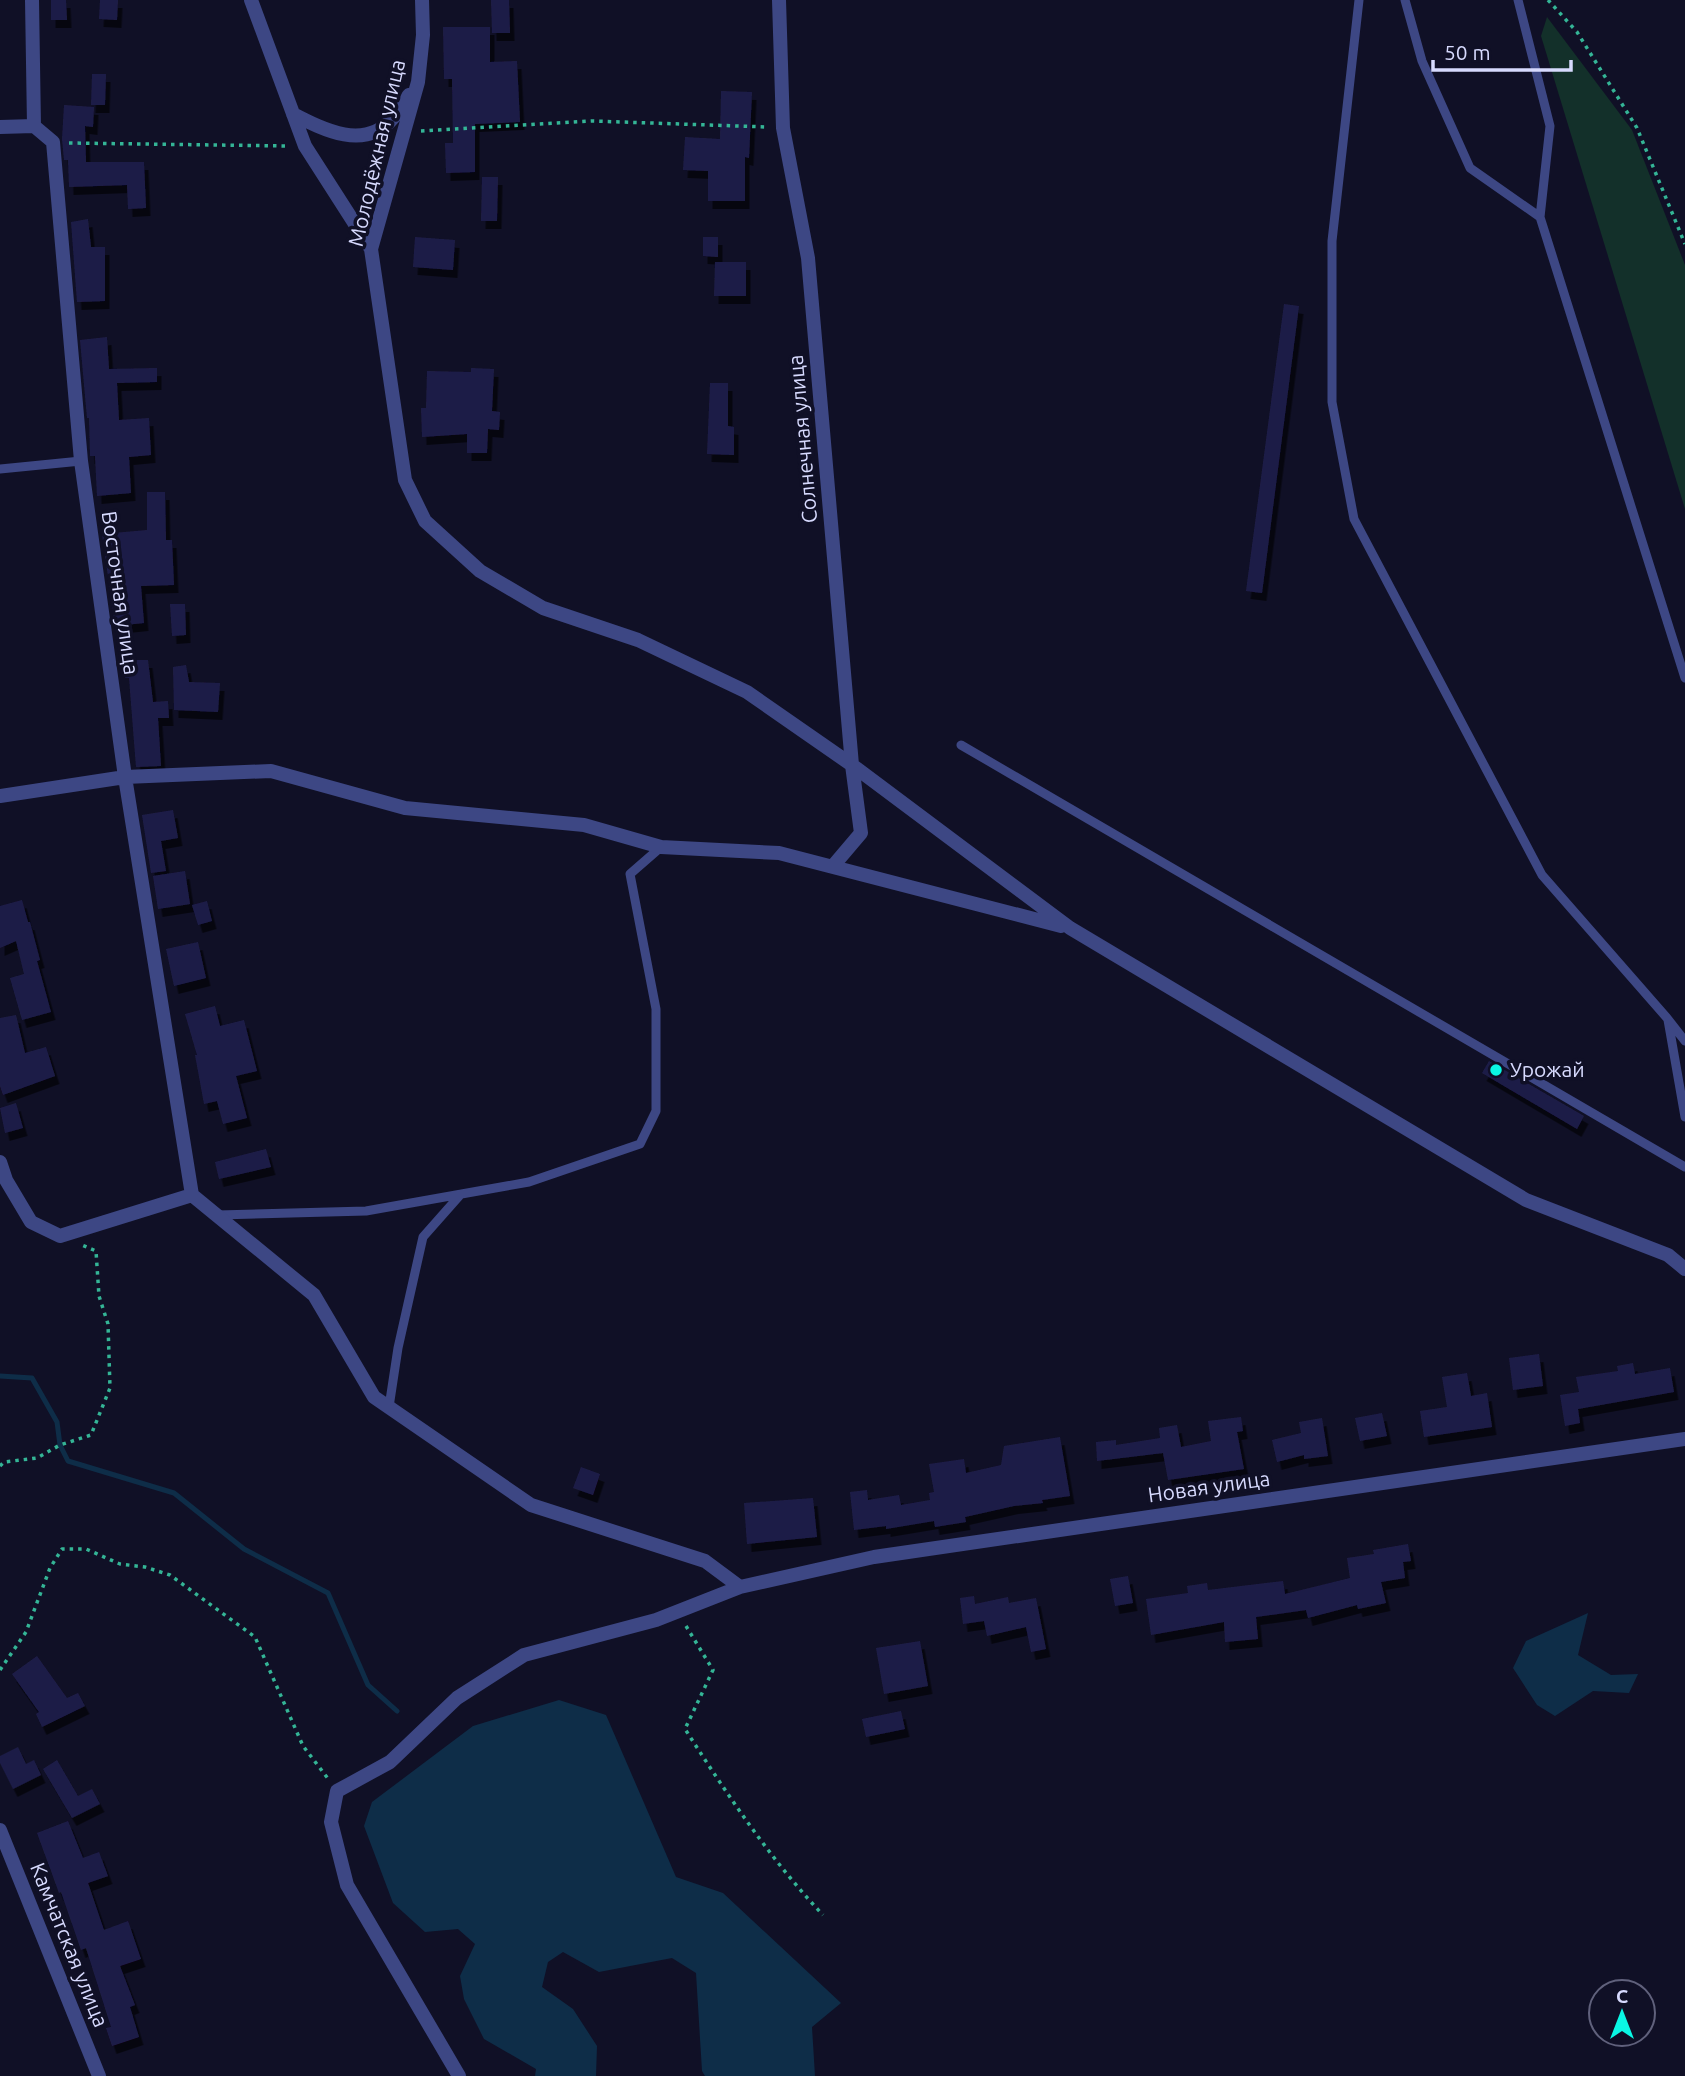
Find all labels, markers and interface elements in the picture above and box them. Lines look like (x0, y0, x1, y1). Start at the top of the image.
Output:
scale bar (1433, 28, 1571, 72)
text: 50 m (1444, 40, 1491, 64)
street label: Молодёжная улица (343, 57, 409, 249)
street label: Солнечная улица (783, 354, 821, 524)
street label: Восточная улица (98, 510, 144, 676)
place label: Урожай (1510, 1057, 1585, 1081)
marker: Урожай (1488, 1062, 1504, 1078)
street label: Новая улица (1146, 1466, 1271, 1506)
street label: Камчатская улица (26, 1859, 114, 2030)
north arrow (1587, 1978, 1657, 2048)
text: С (1616, 1985, 1628, 2007)

